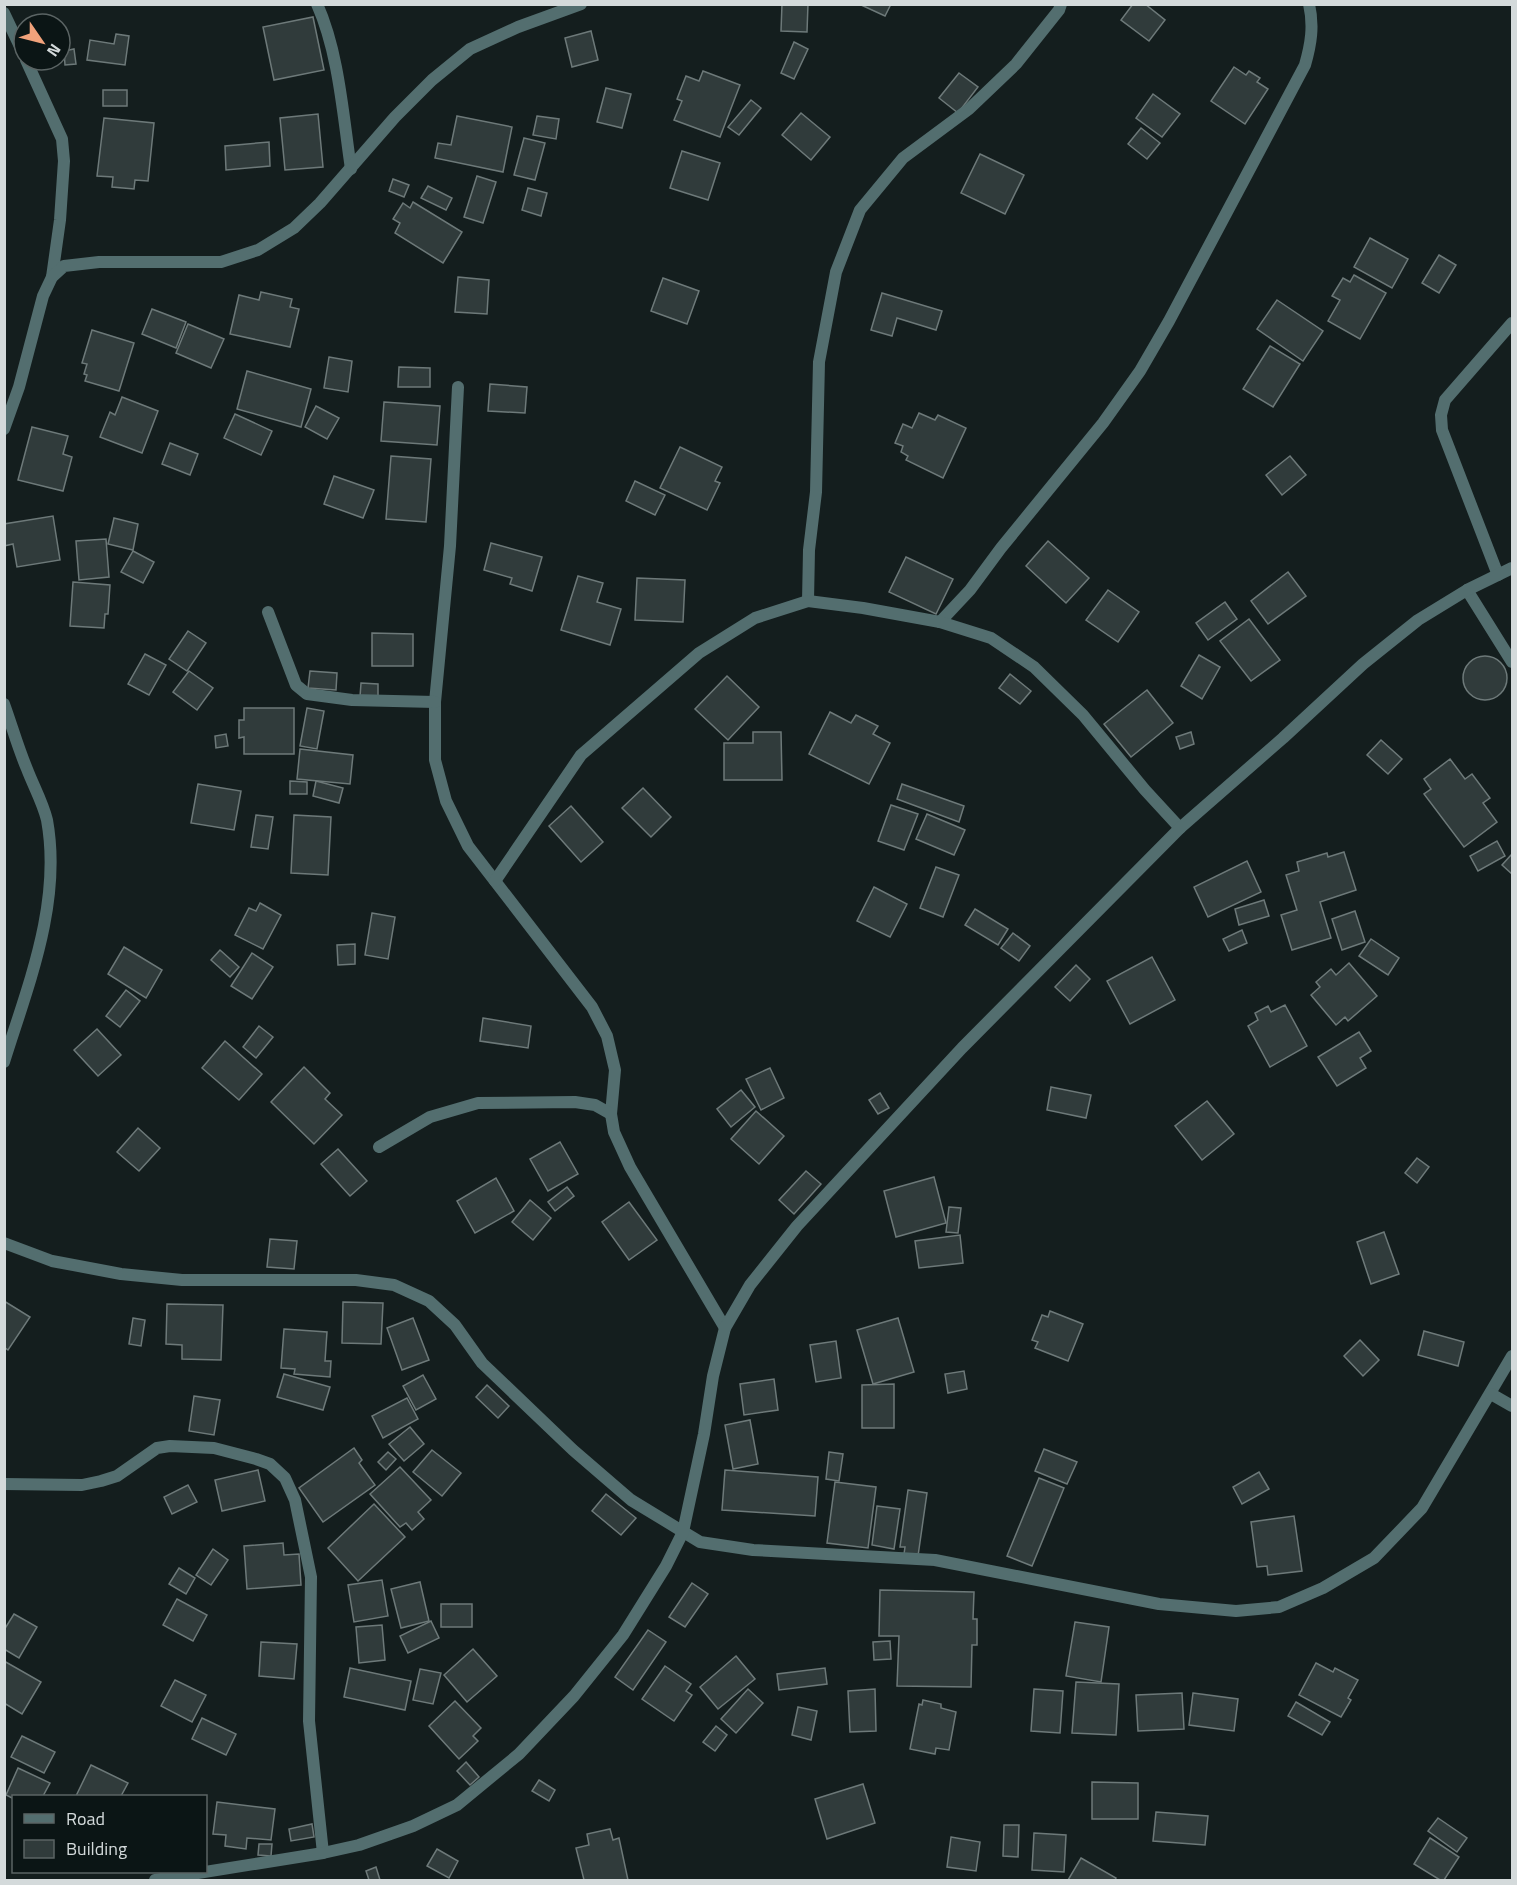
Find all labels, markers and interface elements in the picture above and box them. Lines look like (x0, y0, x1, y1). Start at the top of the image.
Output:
north arrow (12, 12, 72, 72)
text: N (41, 39, 67, 62)
legend (12, 1795, 207, 1873)
text: Road (66, 1805, 105, 1832)
text: Building (66, 1835, 127, 1862)

